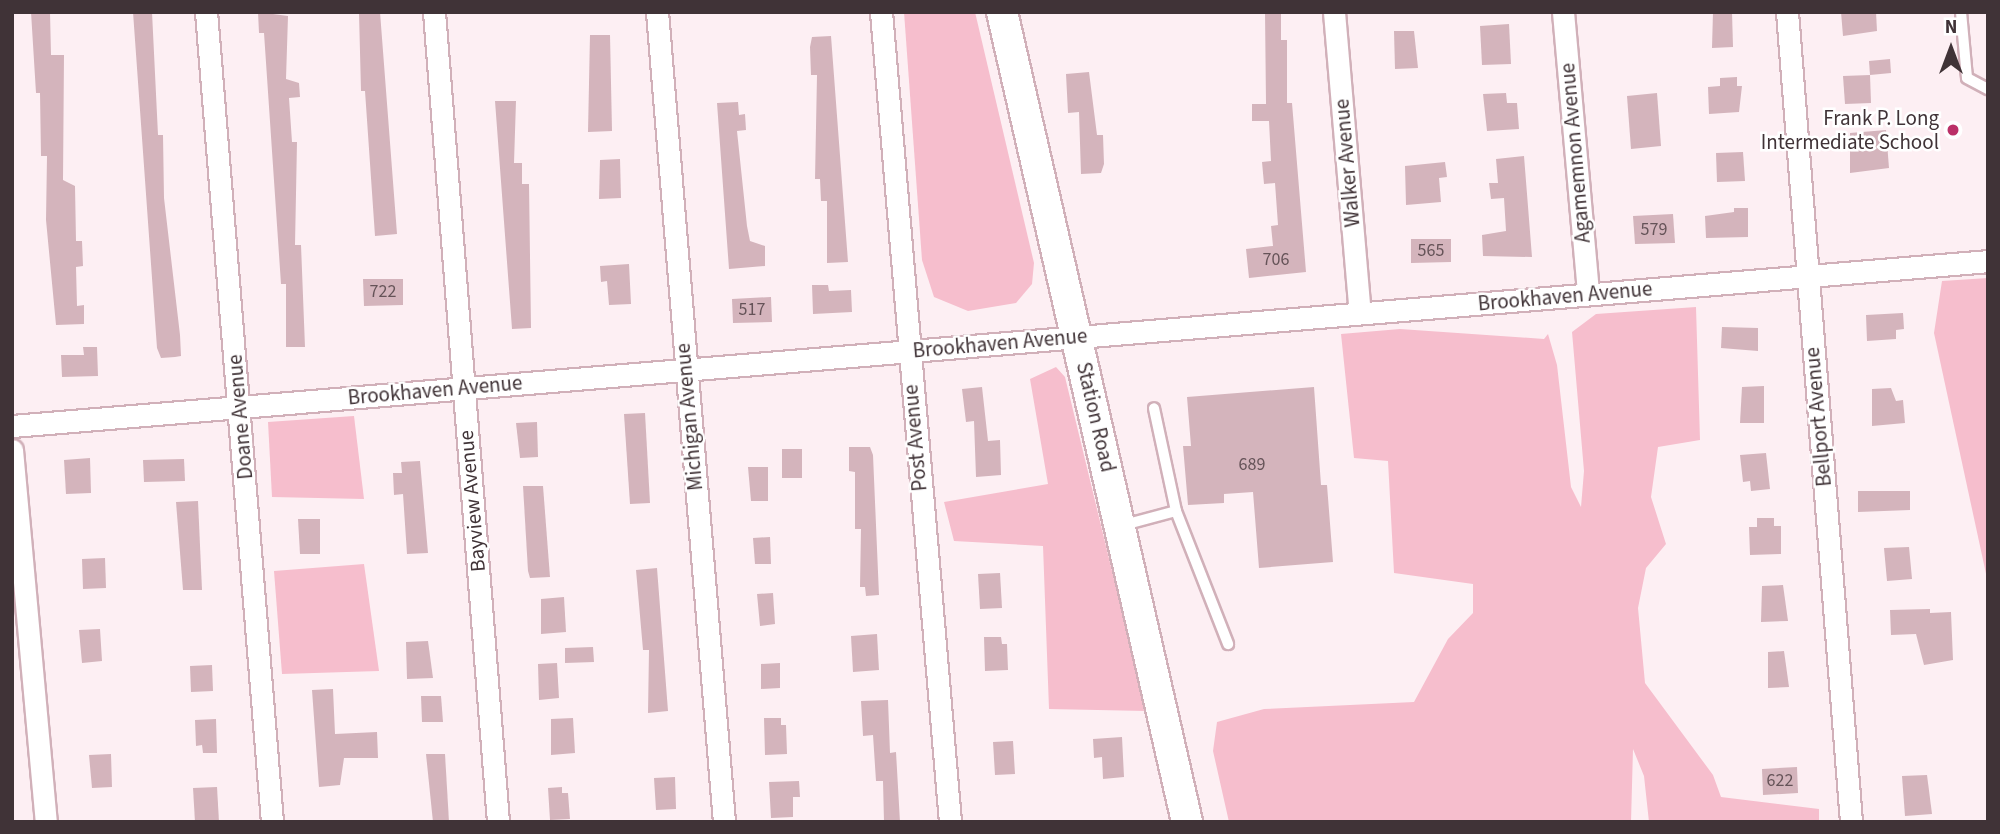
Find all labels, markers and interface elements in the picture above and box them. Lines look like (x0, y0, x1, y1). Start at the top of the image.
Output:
north arrow (1916, 14, 1986, 84)
text: N (1945, 14, 1957, 41)
street label: Agamemnon Avenue (1555, 62, 1595, 244)
street label: Walker Avenue (1329, 98, 1365, 228)
place label: Frank P. Long Intermediate School (1761, 105, 1939, 155)
marker: Frank P. Long Intermediate School (1945, 122, 1961, 138)
house number: 579 (1641, 219, 1667, 241)
house number: 565 (1418, 240, 1444, 262)
house number: 706 (1263, 249, 1289, 271)
street label: Brookhaven Avenue (1477, 276, 1653, 316)
house number: 722 (370, 281, 396, 303)
house number: 517 (739, 299, 765, 321)
street label: Brookhaven Avenue (912, 323, 1088, 363)
street label: Michigan Avenue (670, 342, 708, 492)
street label: Bellport Avenue (1799, 346, 1837, 488)
street label: Doane Avenue (222, 353, 258, 481)
street label: Station Road (1071, 360, 1121, 474)
street label: Brookhaven Avenue (347, 370, 523, 410)
street label: Post Avenue (898, 384, 932, 492)
street label: Bayview Avenue (453, 429, 491, 573)
house number: 689 (1239, 454, 1265, 476)
house number: 622 (1767, 770, 1793, 792)

